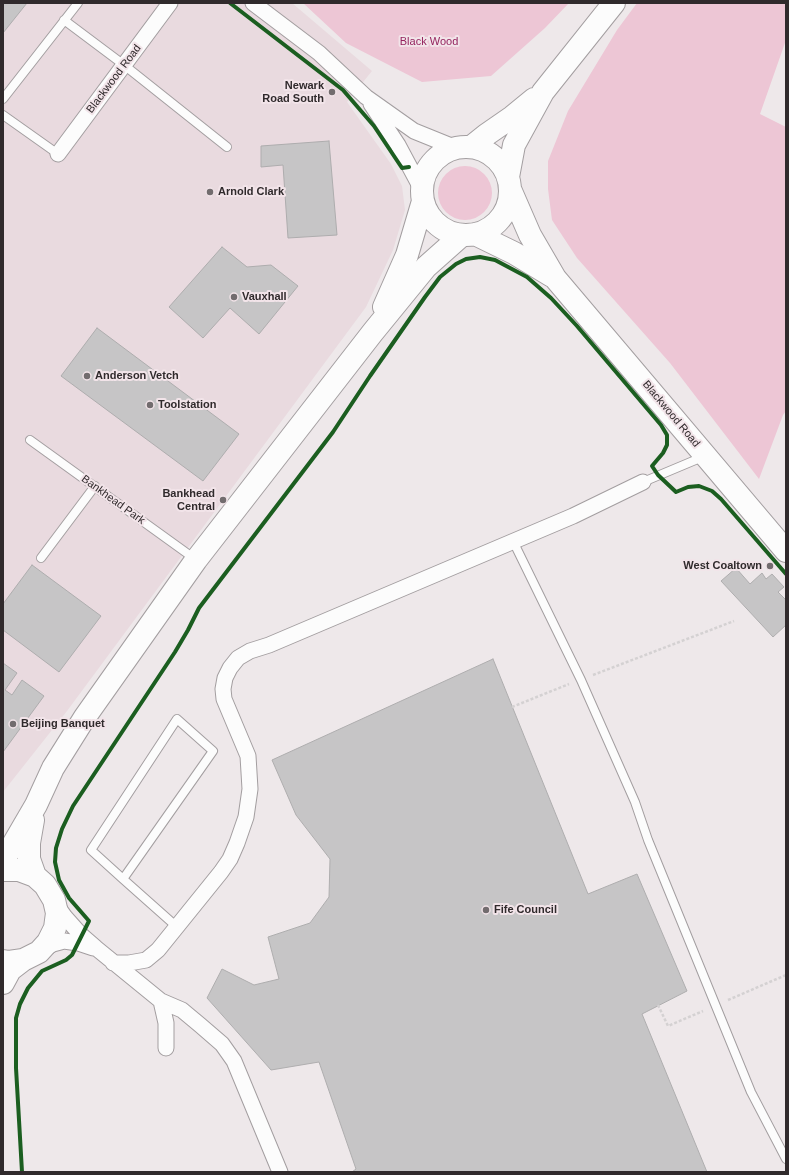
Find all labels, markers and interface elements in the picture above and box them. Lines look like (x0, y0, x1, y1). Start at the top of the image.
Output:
park label: Black Wood (400, 35, 458, 49)
street label: Blackwood Road (84, 42, 144, 116)
place label: Newark Road South (262, 79, 324, 105)
marker: Newark Road South (327, 87, 337, 97)
place label: Arnold Clark (218, 185, 284, 199)
marker: Arnold Clark (205, 187, 215, 197)
place label: Vauxhall (242, 290, 287, 304)
marker: Vauxhall (229, 292, 239, 302)
place label: Anderson Vetch (95, 369, 179, 383)
marker: Anderson Vetch (82, 371, 92, 381)
street label: Blackwood Road (639, 378, 703, 450)
place label: Toolstation (158, 398, 216, 412)
marker: Toolstation (145, 400, 155, 410)
street label: Bankhead Park (79, 473, 147, 527)
place label: Bankhead Central (162, 487, 215, 513)
marker: Bankhead Central (218, 495, 228, 505)
place label: West Coaltown (683, 559, 762, 573)
marker: West Coaltown (765, 561, 775, 571)
place label: Beijing Banquet (21, 717, 105, 731)
marker: Beijing Banquet (8, 719, 18, 729)
place label: Fife Council (494, 903, 557, 917)
marker: Fife Council (481, 905, 491, 915)

